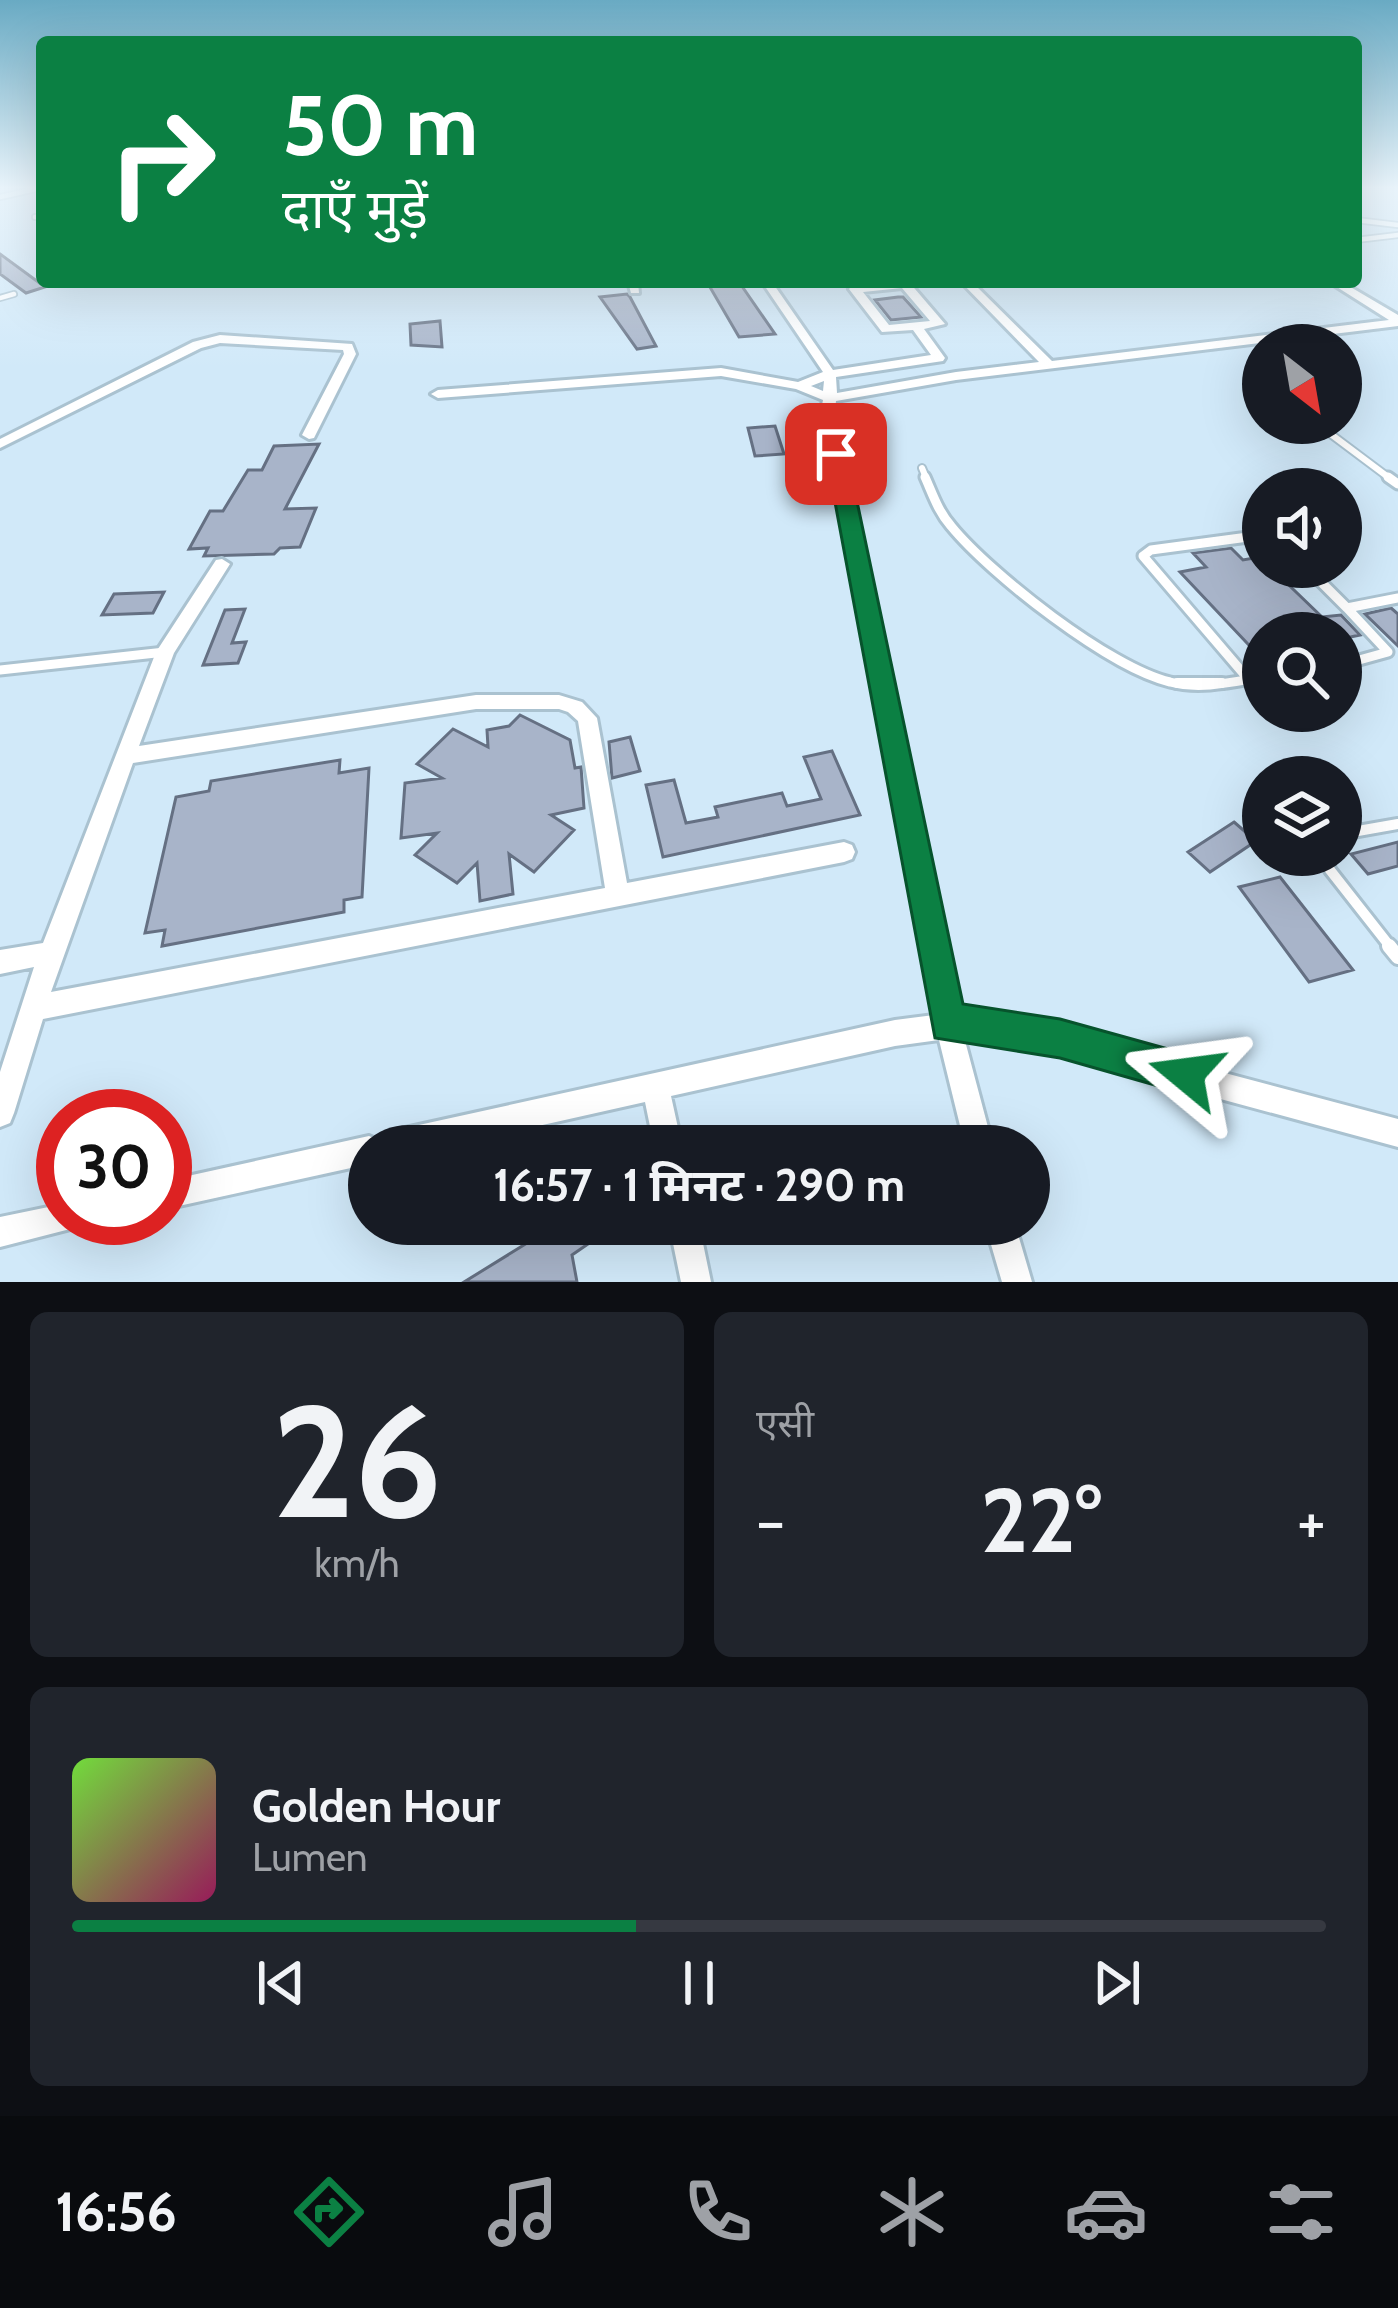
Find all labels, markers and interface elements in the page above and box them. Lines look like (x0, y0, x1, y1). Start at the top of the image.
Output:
text: 50 m (282, 74, 478, 176)
icon: right (84, 84, 240, 240)
text: दाएँ मुड़ें (282, 176, 428, 242)
north arrow (1242, 324, 1362, 444)
map controls (1242, 324, 1362, 876)
pin (785, 403, 887, 505)
icon: arrive (803, 421, 869, 487)
button: sound (1242, 468, 1362, 588)
button: search (1242, 612, 1362, 732)
button: layers (1242, 756, 1362, 876)
position arrow (1123, 1011, 1249, 1137)
speed limit sign: 30 (36, 1089, 192, 1245)
text: 16:57 · 1 मिनट · 290 m (493, 1158, 905, 1212)
text: 26 (272, 1366, 442, 1556)
text: एसी (756, 1399, 814, 1447)
text: 22° (980, 1465, 1102, 1575)
text: − (756, 1480, 785, 1561)
text: + (1297, 1480, 1326, 1561)
text: km/h (314, 1539, 400, 1587)
text: Golden Hour (252, 1779, 500, 1833)
text: Lumen (252, 1833, 368, 1881)
icon: previous (248, 1950, 314, 2016)
icon: pause (666, 1950, 732, 2016)
icon: next (1084, 1950, 1150, 2016)
icon: directions (287, 2170, 371, 2254)
icon: music (481, 2170, 565, 2254)
icon: phone (676, 2170, 760, 2254)
icon: climate (870, 2170, 954, 2254)
icon: car (1064, 2170, 1148, 2254)
icon: filters (1259, 2170, 1343, 2254)
text: 16:56 (55, 2179, 177, 2245)

